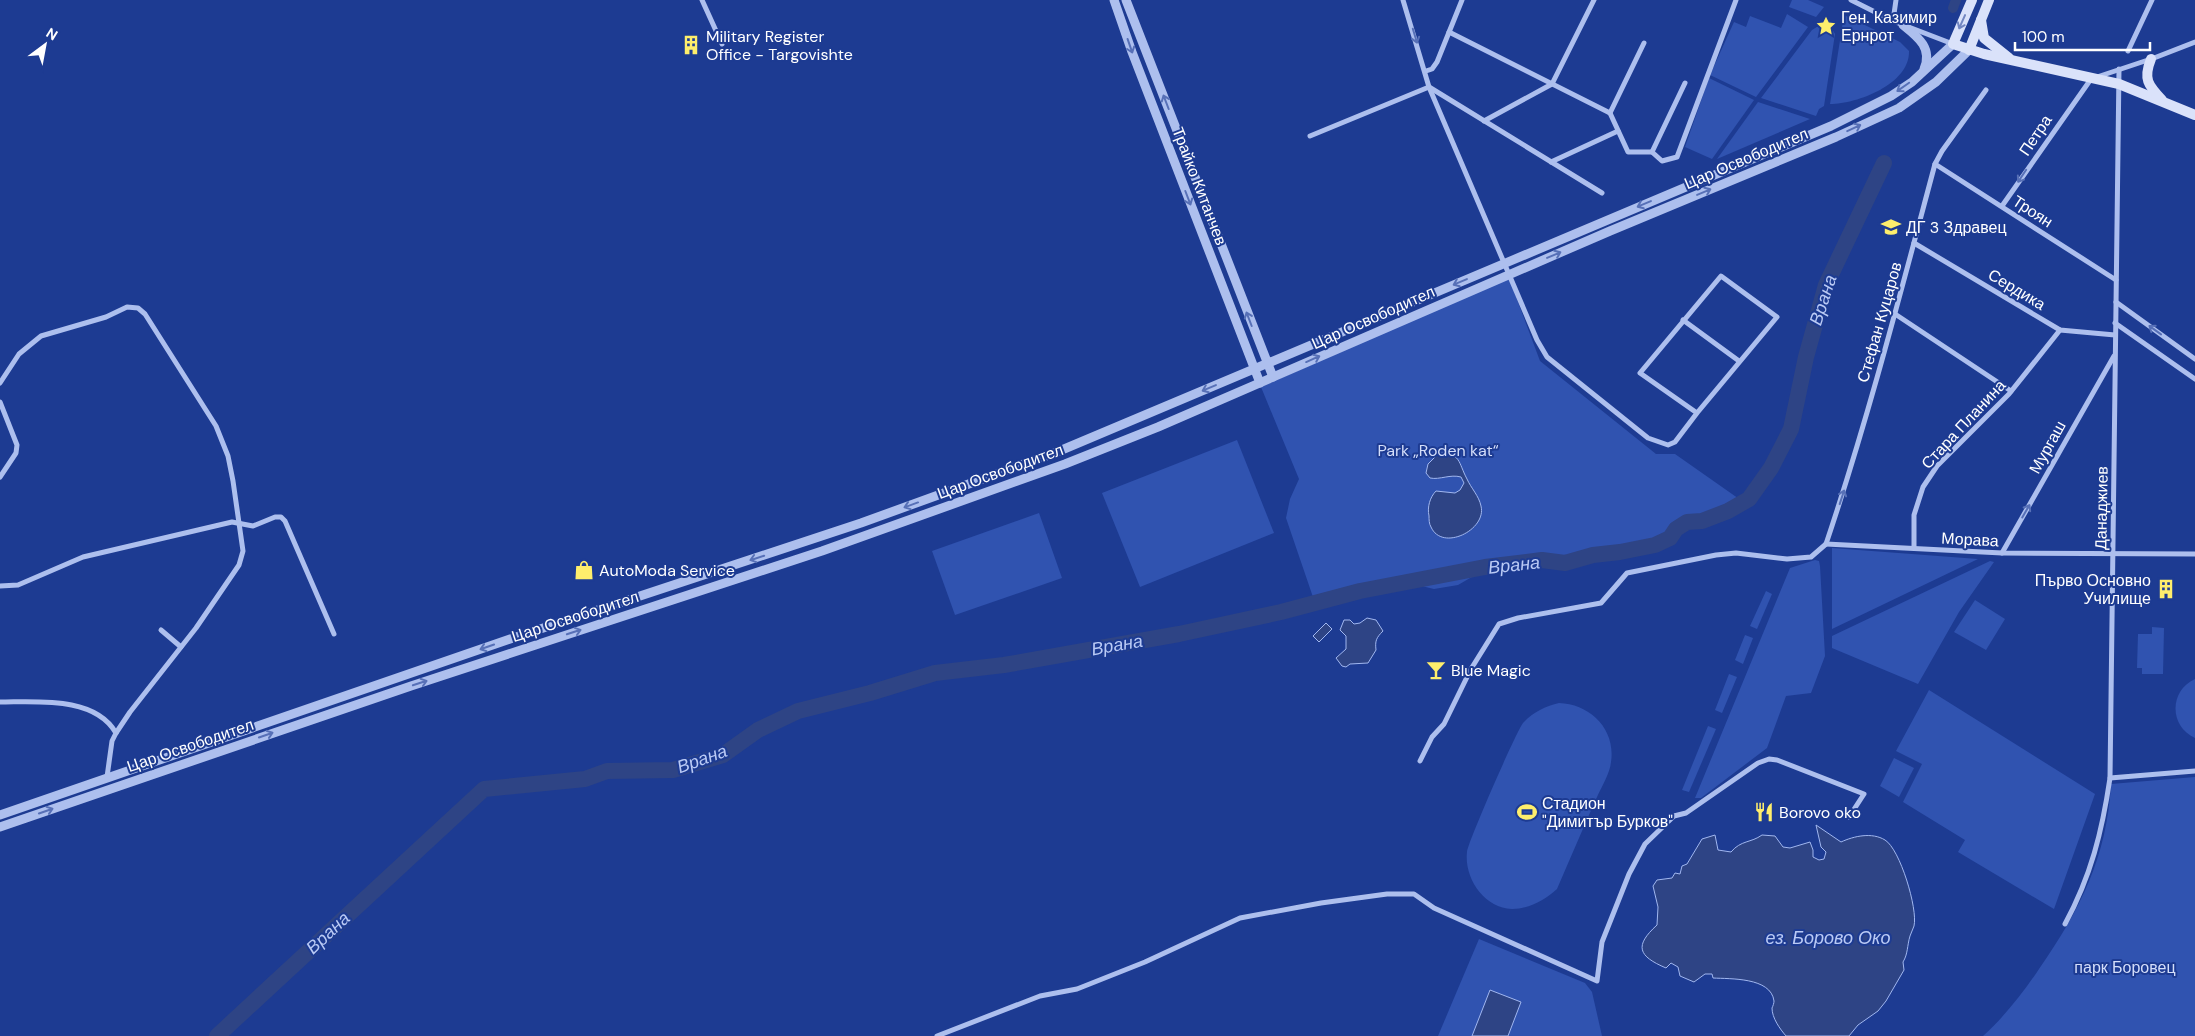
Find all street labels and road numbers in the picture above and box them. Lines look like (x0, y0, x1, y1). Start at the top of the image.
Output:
street label: Петра (2014, 111, 2057, 160)
street label: Цар Освободител (1681, 123, 1811, 194)
street label: Трайко Китанчев (1167, 124, 1232, 248)
street label: Троян (2008, 191, 2057, 232)
street label: Стефан Куцаров (1852, 259, 1907, 385)
street label: Сердика (1984, 264, 2049, 315)
street label: Цар Освободител (1308, 281, 1438, 354)
street label: Стара Планина (1917, 375, 2010, 474)
street label: Мургаш (2024, 417, 2071, 477)
street label: Цар Освободител (934, 439, 1066, 504)
street label: Данаджиев (2090, 466, 2113, 550)
street label: Морава (1941, 528, 1999, 551)
street label: Цар Освободител (509, 586, 642, 647)
street label: Цар Освободител (124, 714, 256, 777)

